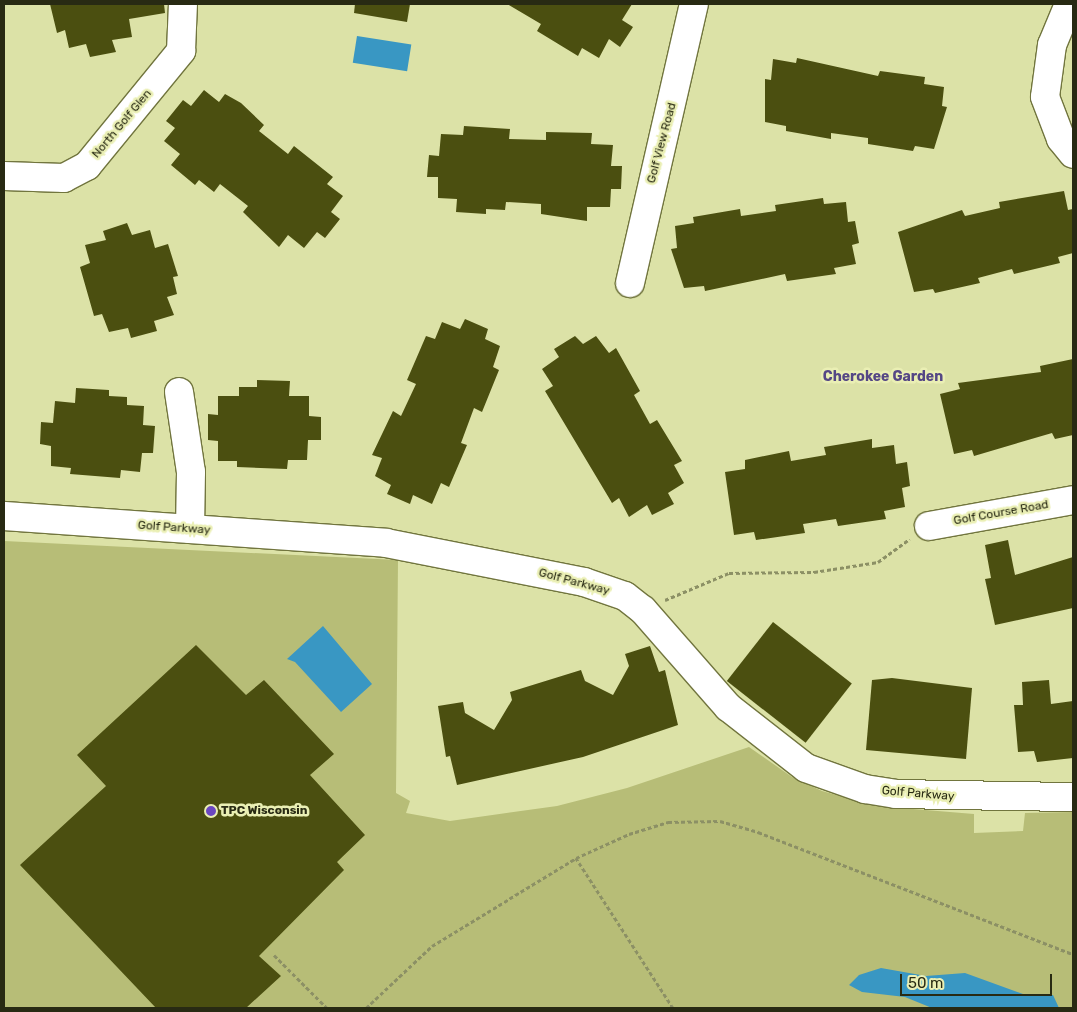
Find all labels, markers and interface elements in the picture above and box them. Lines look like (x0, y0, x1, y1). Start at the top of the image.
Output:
street label: North Golf Glen (89, 87, 155, 161)
street label: Golf View Road (644, 101, 680, 185)
district label: Cherokee Garden (823, 369, 943, 385)
street label: Golf Course Road (952, 498, 1050, 528)
street label: Golf Parkway (137, 518, 211, 538)
street label: Golf Parkway (537, 566, 611, 598)
street label: Golf Parkway (881, 784, 955, 804)
place label: TPC Wisconsin (221, 804, 308, 818)
marker: TPC Wisconsin (205, 805, 217, 817)
scale bar (902, 964, 1054, 996)
text: 50 m (908, 974, 943, 992)

